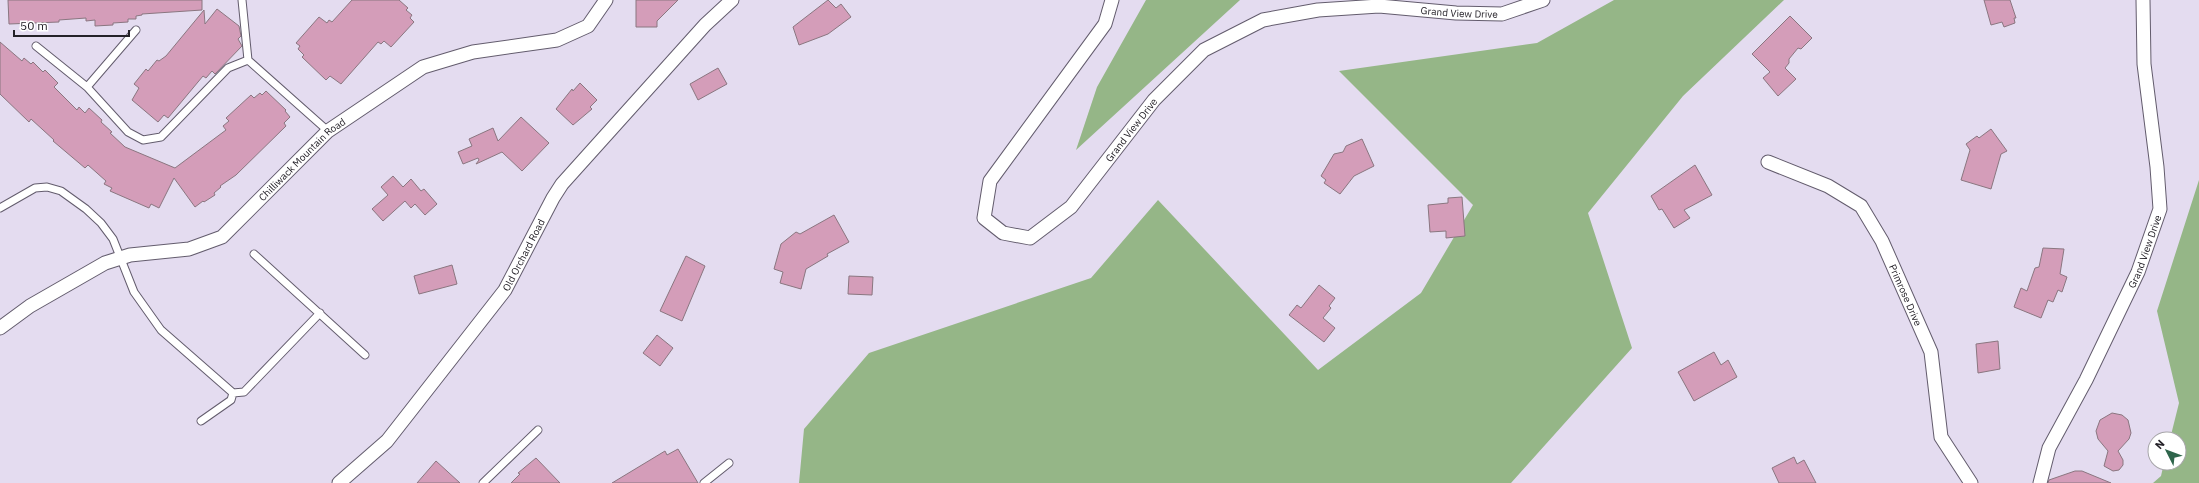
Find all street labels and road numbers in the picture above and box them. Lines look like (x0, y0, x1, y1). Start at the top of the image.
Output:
street label: Grand View Drive (1420, 4, 1498, 21)
street label: Grand View Drive (1103, 95, 1160, 164)
street label: Chilliwack Mountain Road (256, 115, 348, 204)
street label: Grand View Drive (2125, 213, 2165, 290)
street label: Old Orchard Road (500, 217, 548, 293)
street label: Primrose Drive (1886, 262, 1925, 328)

